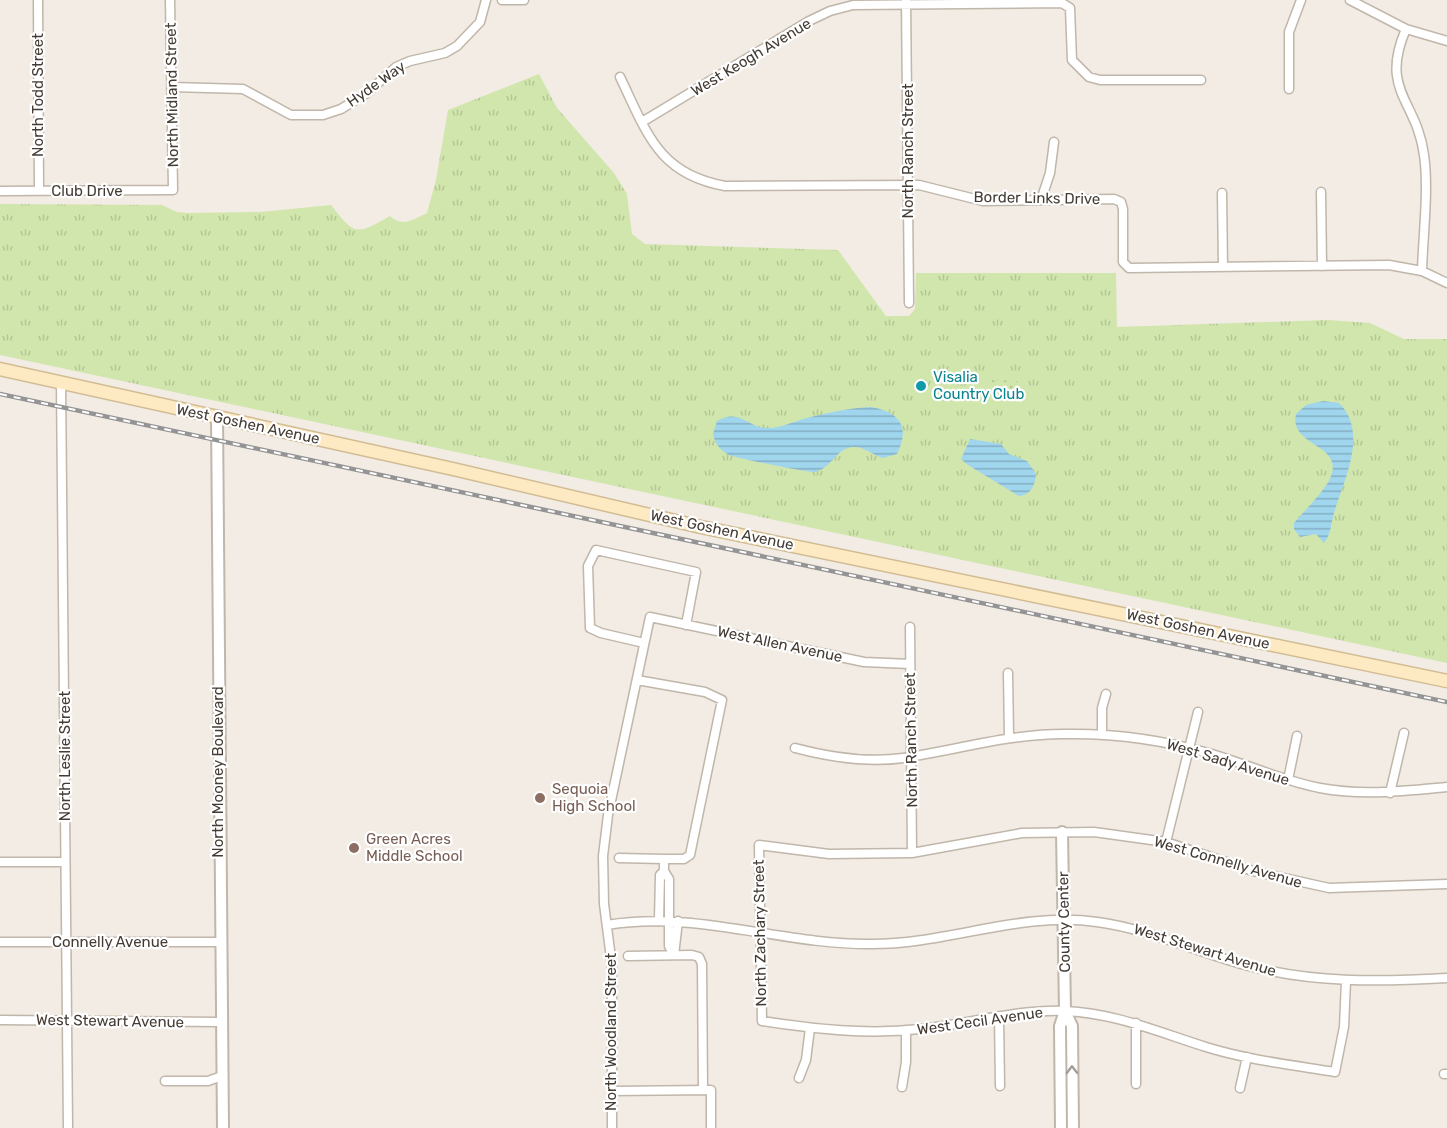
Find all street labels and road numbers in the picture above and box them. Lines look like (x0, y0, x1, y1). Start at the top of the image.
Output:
street label: West Keogh Avenue (688, 14, 814, 100)
street label: North Midland Street (162, 22, 182, 168)
street label: North Todd Street (29, 33, 47, 157)
street label: Hyde Way (343, 57, 409, 111)
street label: North Ranch Street (899, 83, 917, 219)
street label: Club Drive (51, 182, 123, 200)
street label: Border Links Drive (973, 188, 1101, 208)
street label: West Goshen Avenue (175, 400, 321, 448)
street label: West Goshen Avenue (649, 506, 795, 554)
street label: West Goshen Avenue (1125, 605, 1271, 653)
street label: West Allen Avenue (716, 622, 844, 666)
street label: North Ranch Street (901, 672, 921, 808)
street label: North Mooney Boulevard (209, 686, 227, 858)
street label: North Leslie Street (56, 691, 74, 821)
street label: West Sady Avenue (1164, 735, 1292, 789)
street label: West Connelly Avenue (1152, 832, 1304, 892)
street label: North Zachary Street (750, 859, 770, 1007)
street label: County Center (1054, 871, 1074, 973)
street label: West Stewart Avenue (1132, 920, 1278, 980)
street label: Connelly Avenue (52, 933, 168, 951)
street label: North Woodland Street (602, 953, 620, 1111)
street label: West Cecil Avenue (916, 1003, 1044, 1039)
street label: West Stewart Avenue (36, 1011, 184, 1031)

